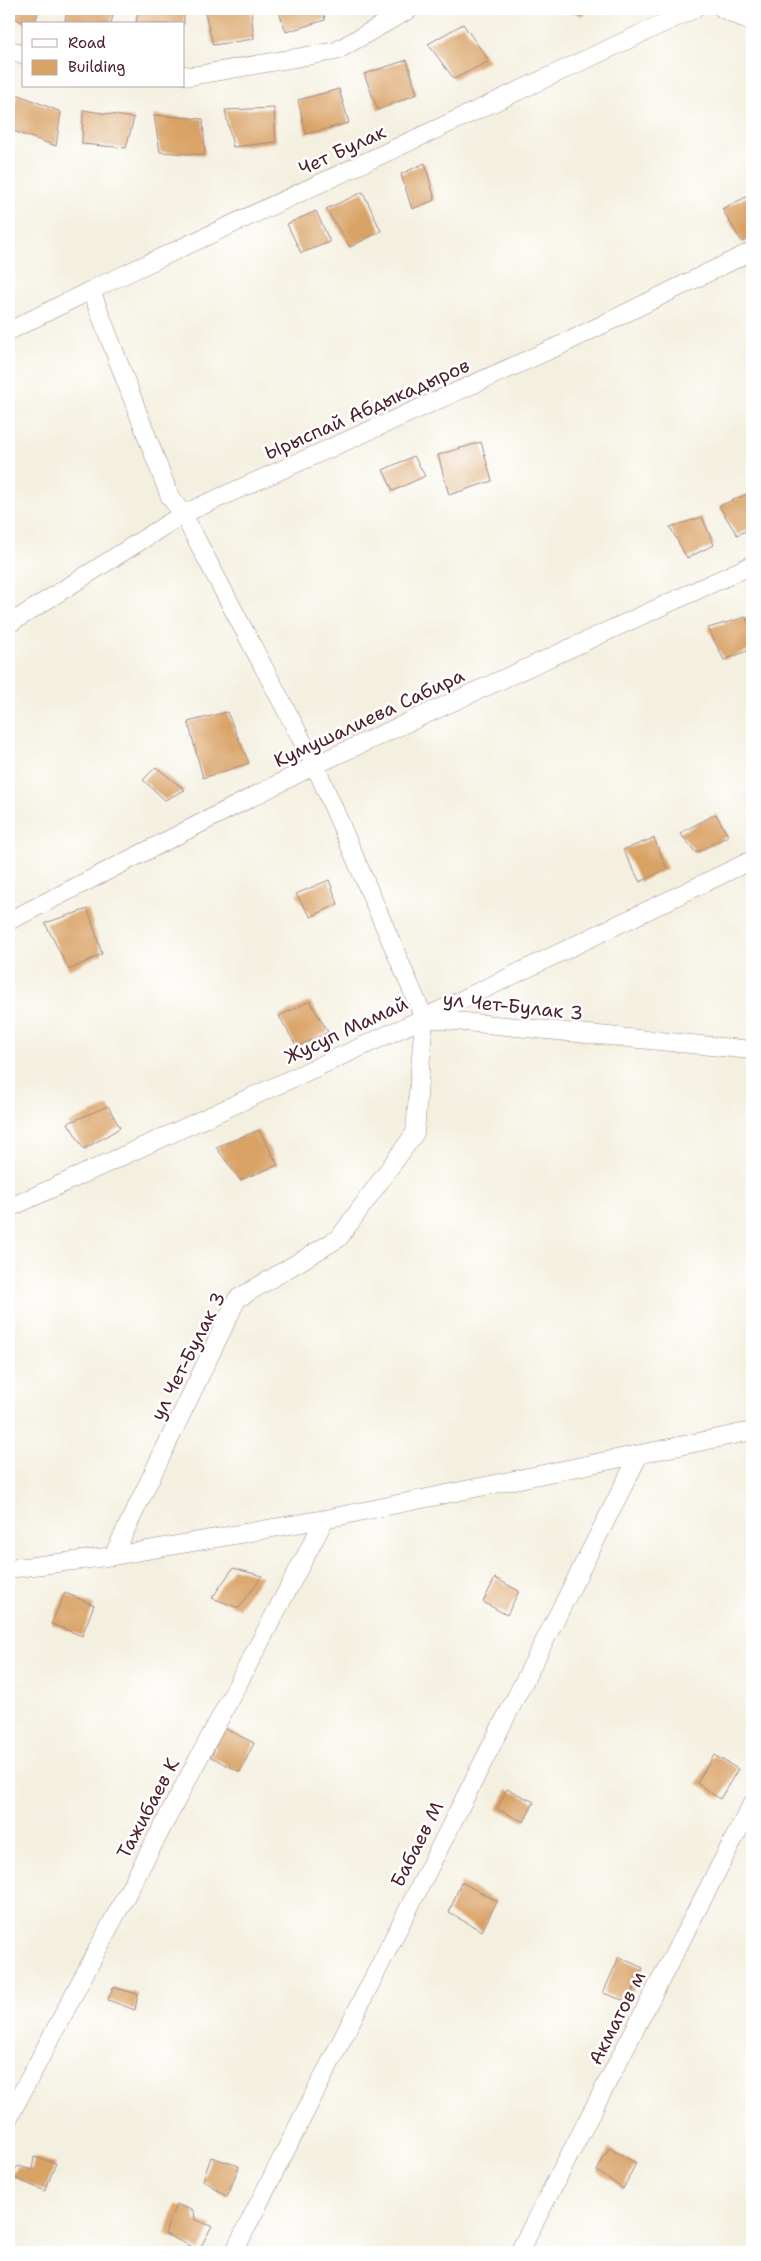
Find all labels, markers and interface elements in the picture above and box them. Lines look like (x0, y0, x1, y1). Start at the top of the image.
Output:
legend (22, 22, 185, 88)
text: Road (68, 33, 106, 53)
text: Building (68, 57, 125, 77)
street label: Чет Булак (294, 119, 390, 181)
street label: Ырыспай Абдыкадыров (261, 352, 473, 466)
street label: Кумушалиева Сабира (270, 663, 469, 773)
street label: ул Чет-Булак 3 (442, 986, 584, 1026)
street label: Жусуп Мамай (280, 990, 412, 1070)
street label: ул Чет-Булак 3 (145, 1288, 231, 1424)
street label: Тажибаев К (111, 1753, 185, 1863)
street label: Бабаев М (385, 1797, 449, 1891)
street label: Акматов м (583, 1967, 651, 2069)

